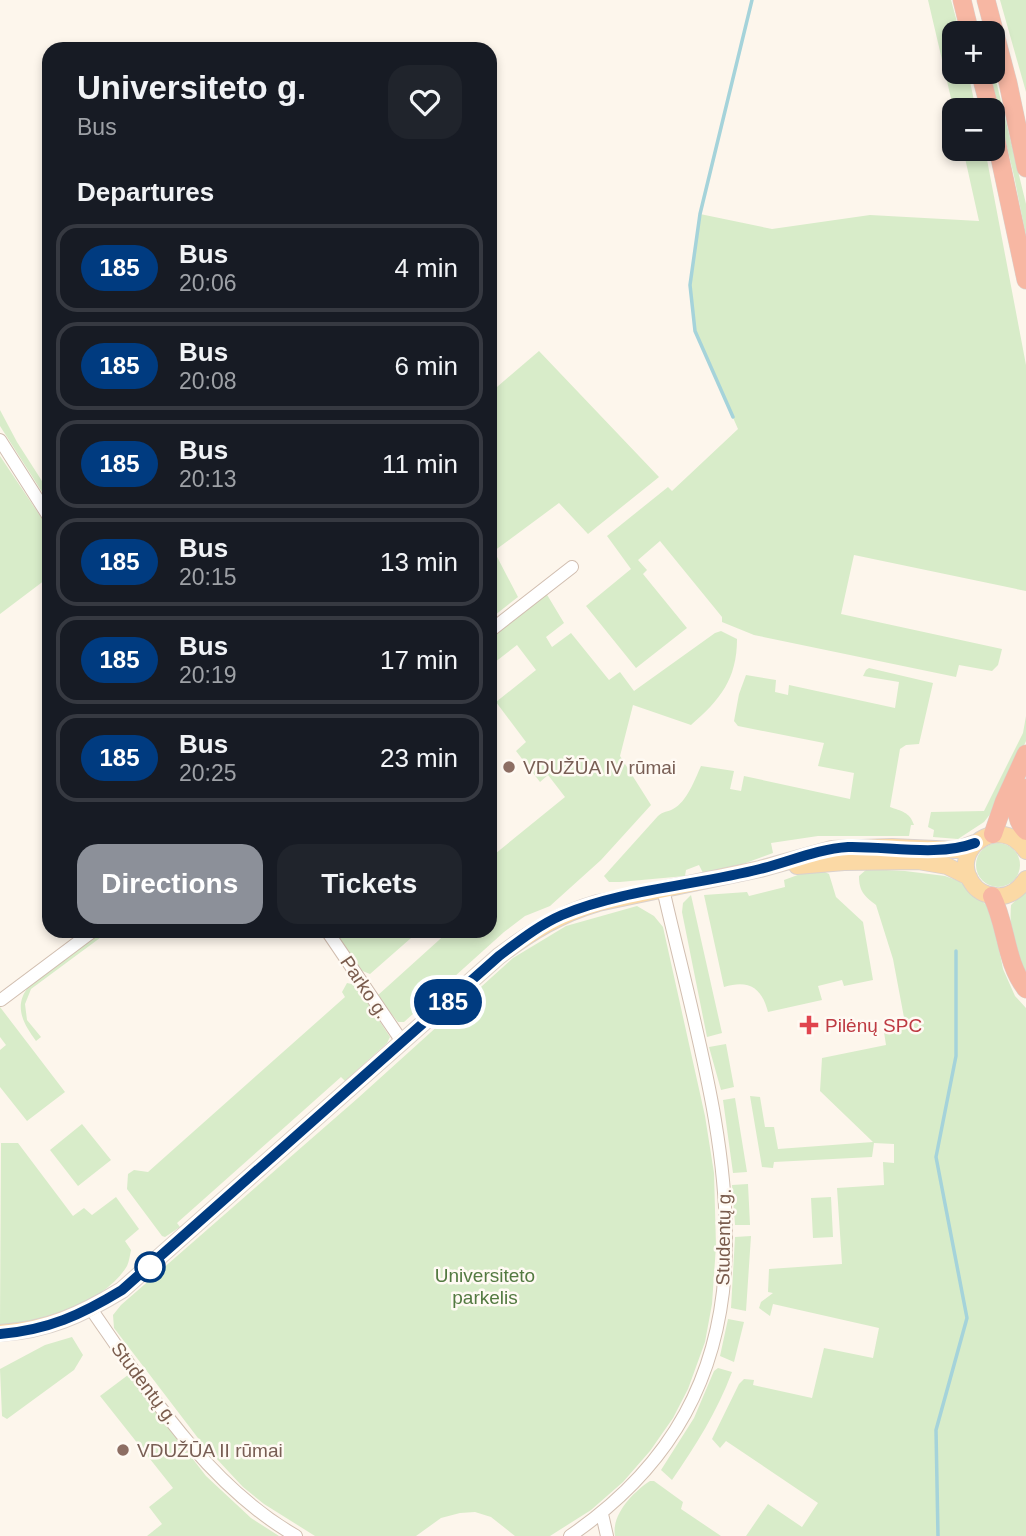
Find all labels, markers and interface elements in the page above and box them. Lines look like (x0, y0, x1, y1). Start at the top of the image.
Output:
map controls (942, 21, 1005, 161)
button: + (942, 21, 1005, 84)
button: heart (388, 65, 462, 139)
text: Universiteto g. (77, 69, 306, 106)
button: − (942, 98, 1005, 161)
text: Bus (77, 114, 117, 140)
text: Departures (77, 177, 214, 207)
text: Bus (179, 239, 228, 269)
text: 4 min (394, 253, 458, 283)
text: 185 (99, 254, 140, 281)
text: 20:06 (179, 270, 237, 296)
text: Bus (179, 337, 228, 367)
text: 6 min (394, 351, 458, 381)
text: 185 (99, 352, 140, 379)
text: 20:08 (179, 368, 237, 394)
text: Bus (179, 435, 228, 465)
text: 11 min (382, 449, 458, 479)
text: 185 (99, 450, 140, 477)
text: 20:13 (179, 466, 237, 492)
text: Bus (179, 533, 228, 563)
text: 13 min (380, 547, 458, 577)
text: 185 (99, 548, 140, 575)
text: 20:15 (179, 564, 237, 590)
text: Bus (179, 631, 228, 661)
text: 17 min (380, 645, 458, 675)
text: 185 (99, 646, 140, 673)
text: 20:19 (179, 662, 237, 688)
text: Bus (179, 729, 228, 759)
text: 23 min (380, 743, 458, 773)
text: 185 (99, 744, 140, 771)
place label: VDUŽŪA IV rūmai (523, 757, 676, 778)
marker: VDUŽŪA IV rūmai (501, 759, 517, 775)
text: 20:25 (179, 760, 237, 786)
button: Directions (77, 844, 263, 924)
button: Tickets (277, 844, 462, 924)
street label: Parko g. (336, 952, 393, 1022)
line badge: 185 (408, 979, 488, 1025)
text: 185 (428, 988, 468, 1015)
marker: Pilėnų SPC (799, 1015, 819, 1035)
place label: Pilėnų SPC (825, 1015, 922, 1036)
street label: Studentų g. (712, 1188, 735, 1286)
unlabelled marker (135, 1252, 165, 1282)
park label: Universiteto parkelis (435, 1265, 535, 1308)
street label: Studentų g. (107, 1338, 182, 1428)
place label: VDUŽŪA II rūmai (137, 1440, 283, 1461)
marker: VDUŽŪA II rūmai (115, 1442, 131, 1458)

